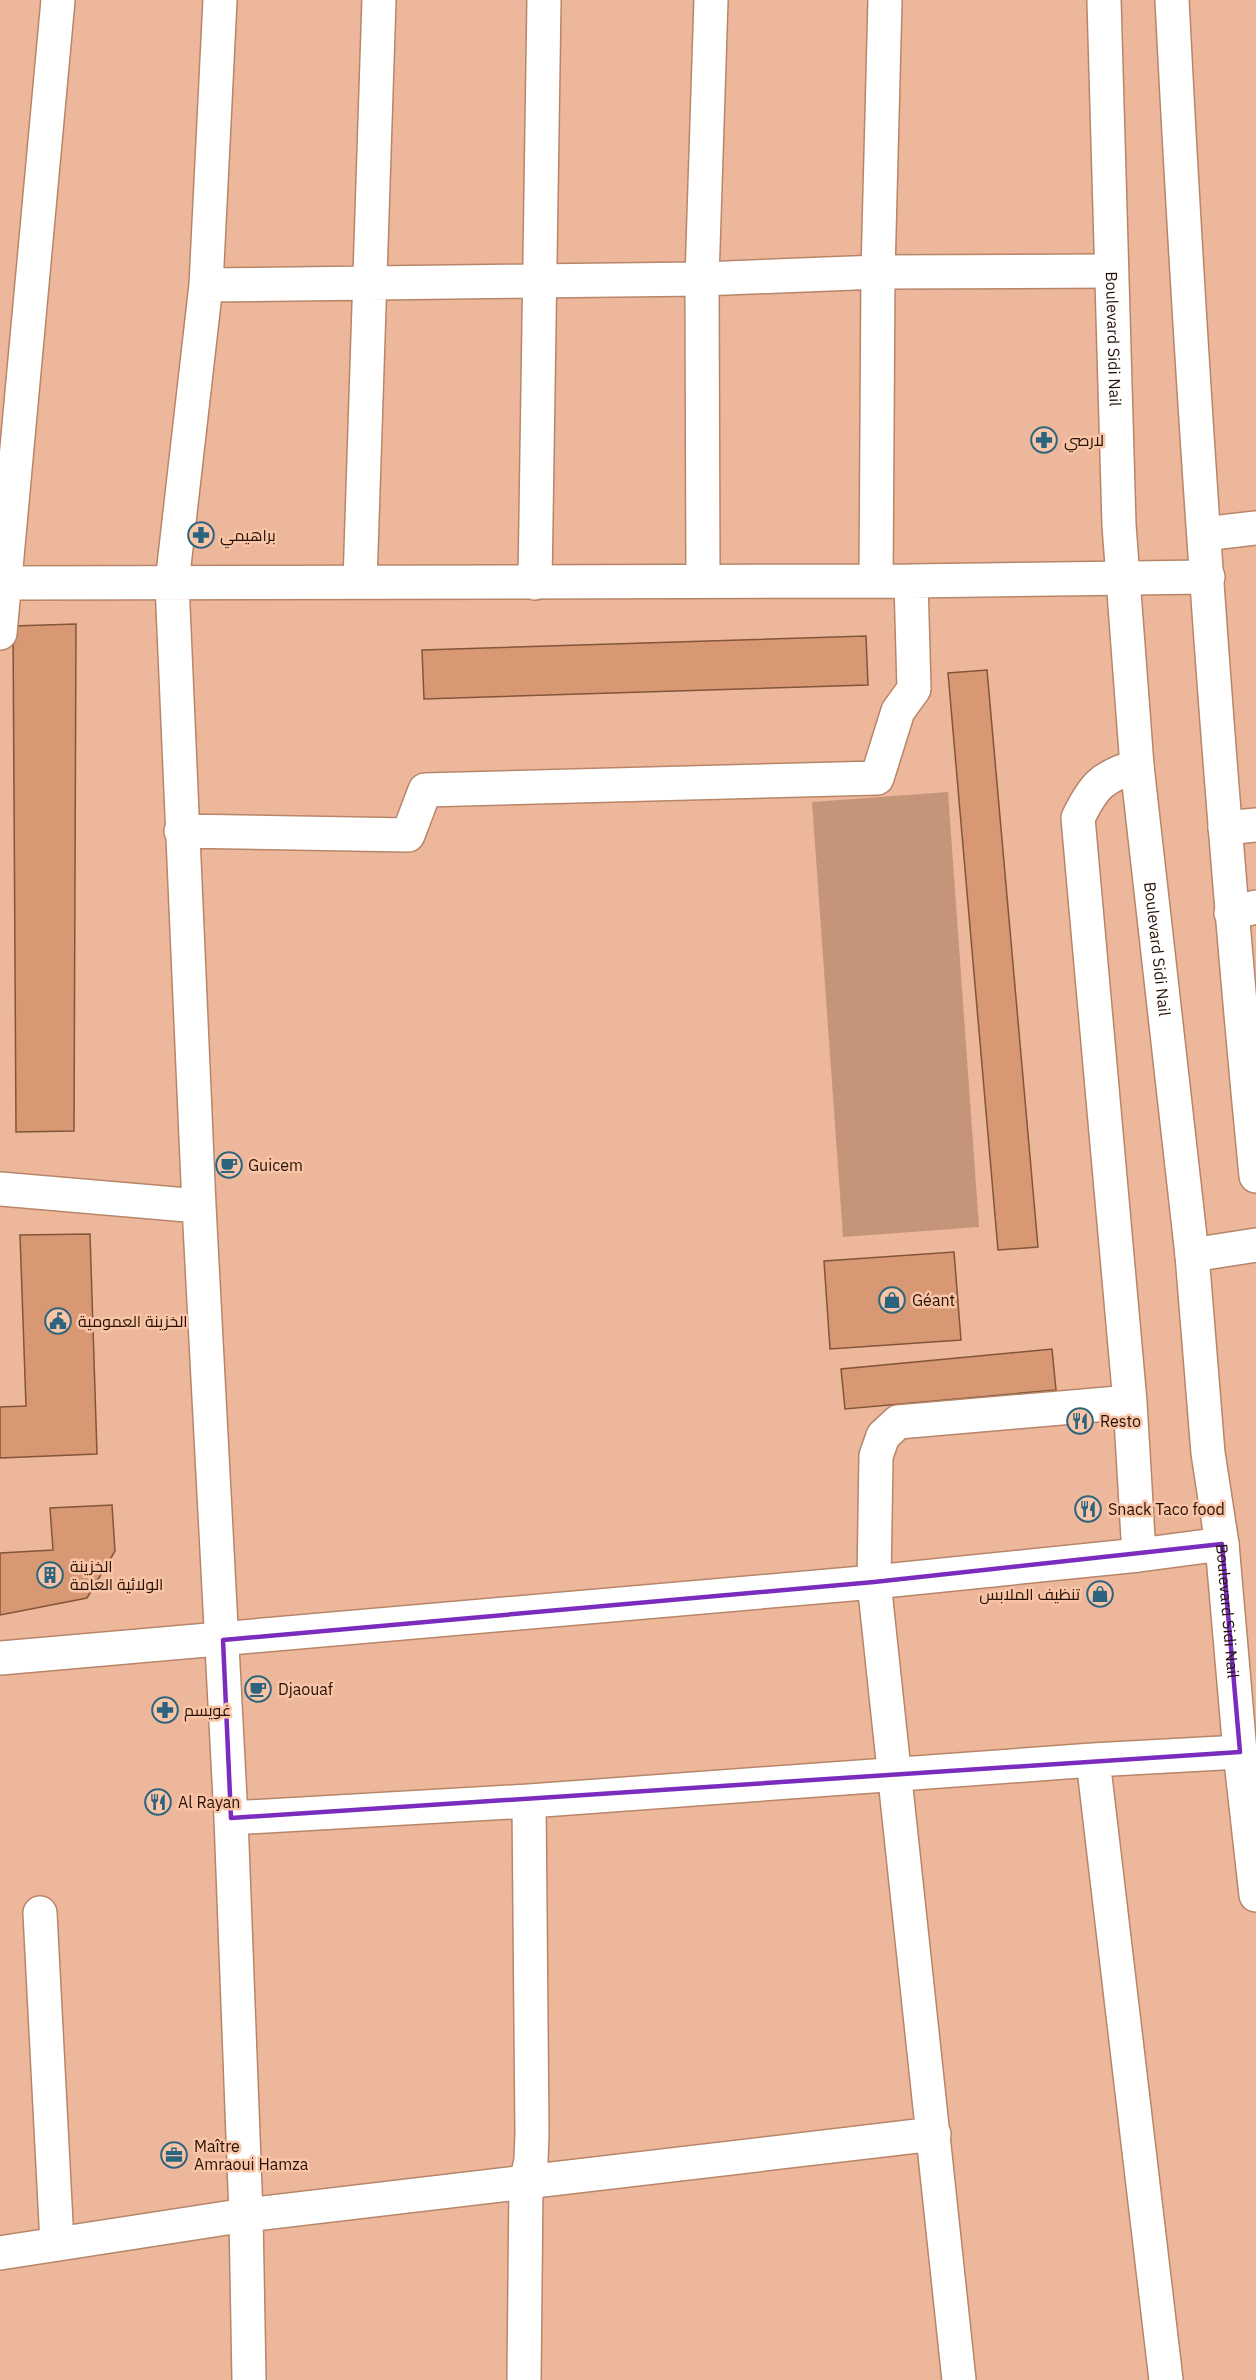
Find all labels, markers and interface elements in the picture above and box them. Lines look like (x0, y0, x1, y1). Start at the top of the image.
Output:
street label: Boulevard Sidi Nail (1102, 271, 1126, 407)
pharmacy icon: لارصي (1029, 425, 1059, 455)
place label: لارصي (1064, 430, 1104, 453)
pharmacy icon: براهيمي (186, 520, 216, 550)
place label: براهيمي (220, 525, 276, 549)
street label: Boulevard Sidi Nail (1140, 881, 1175, 1017)
cafe icon: Guicem (214, 1150, 244, 1180)
place label: Guicem (248, 1155, 303, 1175)
shop icon: Géant (877, 1285, 907, 1315)
place label: Géant (912, 1290, 955, 1310)
public building icon: الخزينة العمومية (43, 1306, 73, 1336)
place label: الخزينة العمومية (78, 1311, 188, 1331)
restaurant icon: Resto (1065, 1406, 1095, 1436)
place label: Resto (1100, 1411, 1141, 1431)
restaurant icon: Snack Taco food (1073, 1494, 1103, 1524)
place label: Snack Taco food (1108, 1499, 1225, 1519)
street label: Boulevard Sidi Nail (1212, 1543, 1244, 1679)
place label: الخزينة الولائية العامة (70, 1556, 163, 1594)
building icon: الخزينة الولائية العامة (35, 1560, 65, 1590)
shop icon: تنظيف الملابس (1085, 1579, 1115, 1609)
place label: تنظيف الملابس (979, 1584, 1081, 1605)
cafe icon: Djaouaf (243, 1674, 273, 1704)
place label: Djaouaf (278, 1679, 333, 1699)
pharmacy icon: غويسم (150, 1695, 180, 1725)
place label: غويسم (184, 1700, 231, 1722)
restaurant icon: Al Rayan (143, 1787, 173, 1817)
place label: Al Rayan (178, 1792, 240, 1812)
place label: Maître Amraoui Hamza (194, 2136, 309, 2174)
office icon: Maître Amraoui Hamza (159, 2140, 189, 2170)

